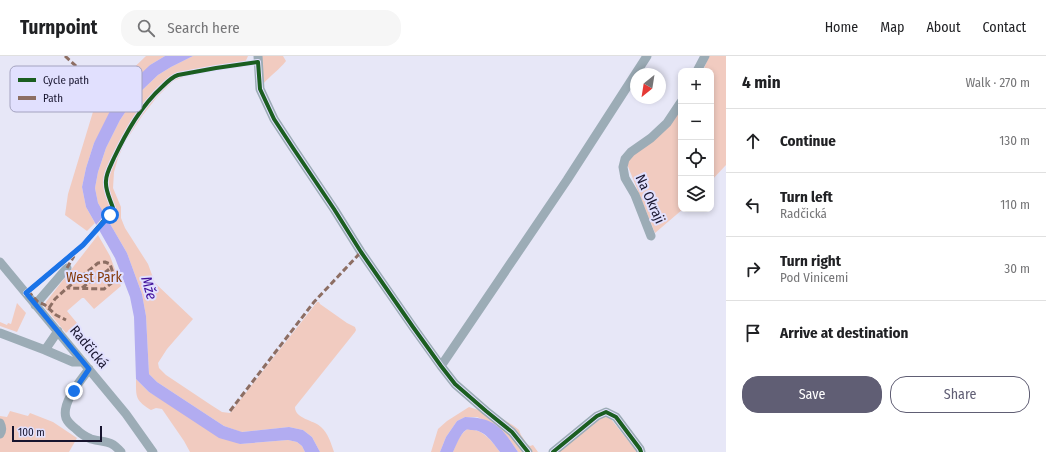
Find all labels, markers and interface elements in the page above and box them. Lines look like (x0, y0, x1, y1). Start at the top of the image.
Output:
search box (121, 10, 401, 46)
text: Turnpoint (20, 16, 97, 39)
icon: search (135, 17, 157, 39)
text: Search here (167, 19, 240, 37)
text: Home (825, 19, 858, 36)
text: Map (880, 19, 904, 36)
text: About (926, 19, 961, 36)
text: Contact (983, 19, 1026, 36)
legend (10, 66, 142, 112)
north arrow (630, 68, 666, 104)
map controls (678, 68, 714, 212)
button: + (678, 68, 714, 104)
text: 4 min (742, 72, 781, 93)
text: Cycle path (43, 74, 89, 87)
text: Walk · 270 m (965, 75, 1030, 90)
text: Path (43, 92, 63, 105)
button: − (678, 104, 714, 140)
icon: ahead (742, 130, 764, 152)
text: Continue (780, 132, 836, 150)
text: 130 m (999, 133, 1030, 148)
button: locate (678, 140, 714, 176)
street label: Na Okraji (632, 172, 668, 226)
button: layers (678, 176, 714, 212)
text: Turn left (780, 188, 833, 206)
icon: left (742, 194, 764, 216)
text: 110 m (1000, 197, 1030, 212)
route start (101, 206, 119, 224)
text: Radčická (780, 206, 827, 221)
text: Turn right (780, 252, 841, 270)
icon: right (742, 258, 764, 280)
text: 30 m (1004, 261, 1030, 276)
park label: West Park (66, 269, 122, 286)
text: Pod Vinicemi (780, 270, 848, 285)
water label: Mže (137, 274, 161, 302)
street label: Radčická (66, 322, 112, 372)
icon: arrive (742, 322, 764, 344)
text: Arrive at destination (780, 324, 908, 342)
button: Save (742, 376, 882, 413)
button: Share (890, 376, 1030, 413)
route end (65, 382, 83, 400)
scale bar (12, 424, 102, 443)
text: 100 m (18, 426, 45, 439)

